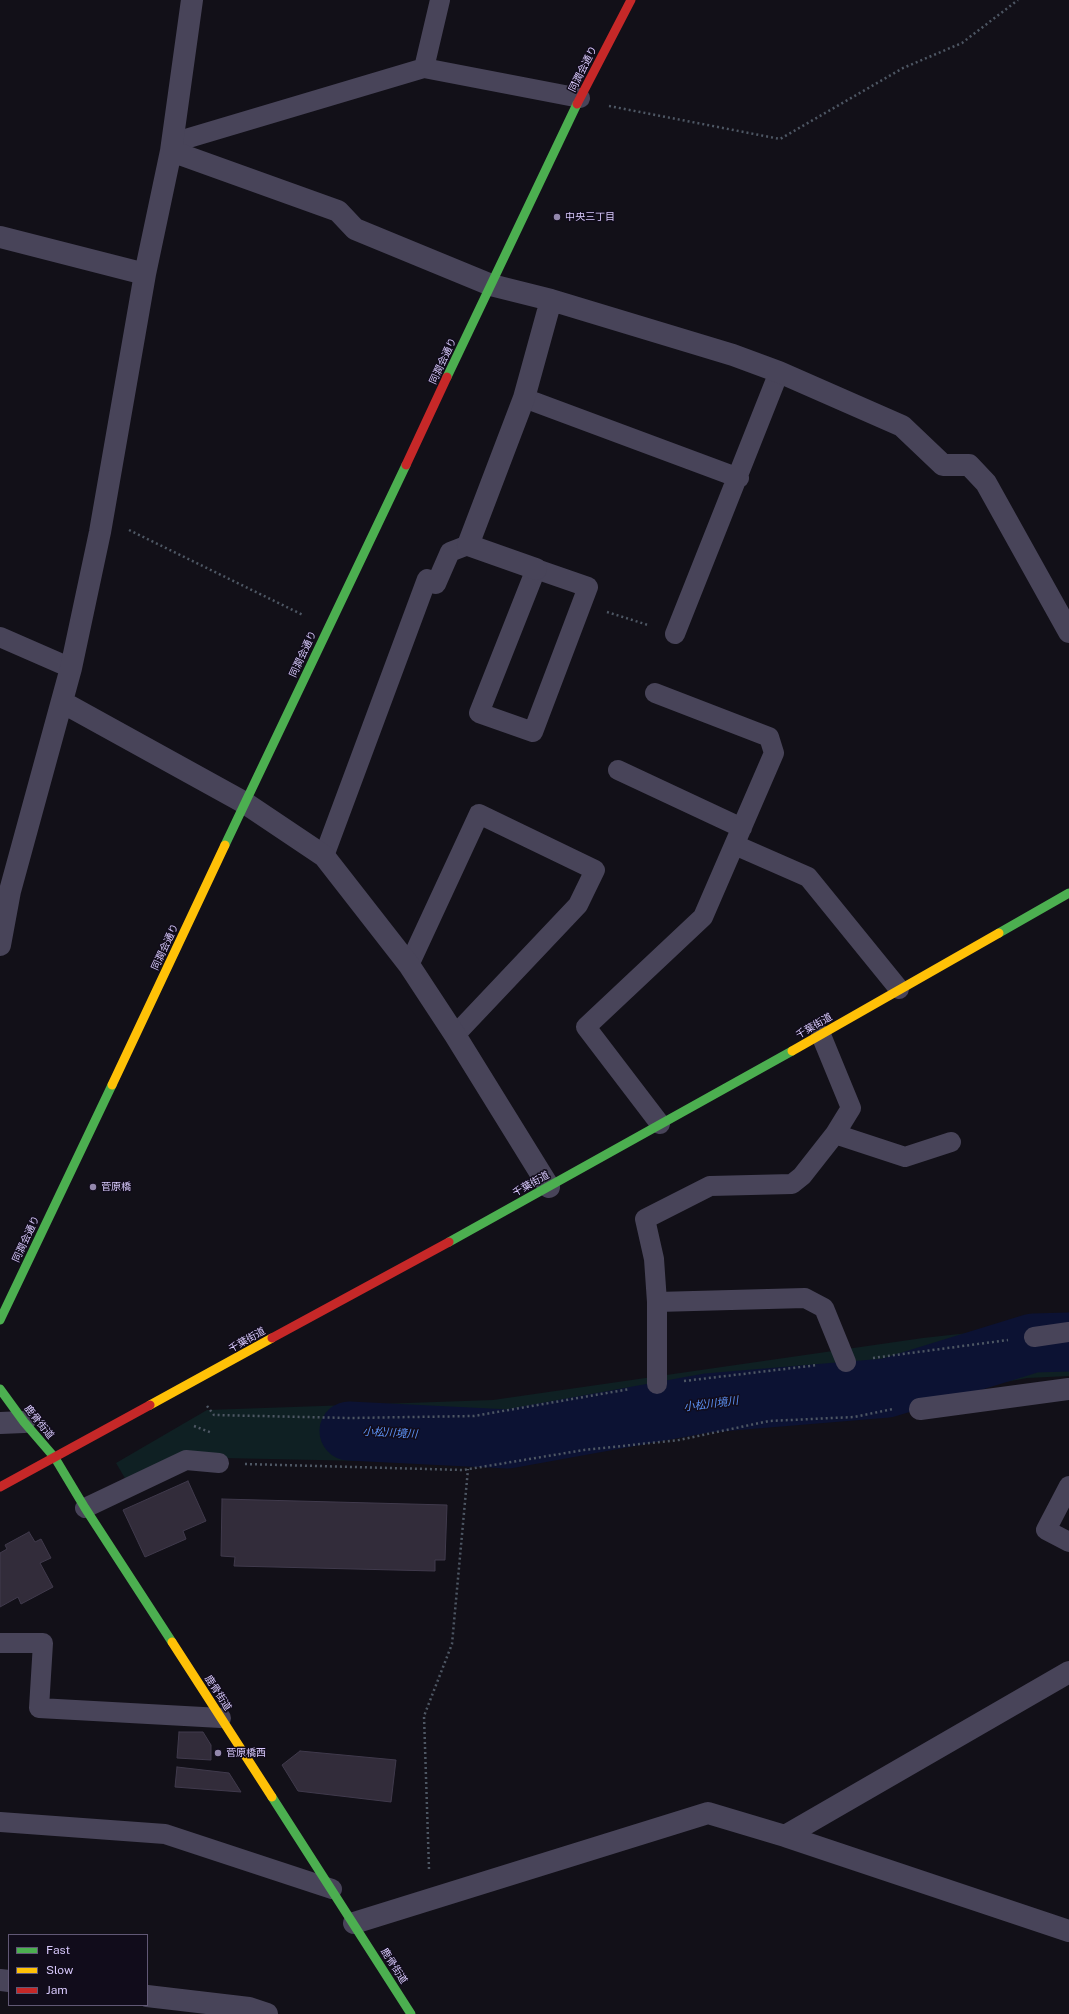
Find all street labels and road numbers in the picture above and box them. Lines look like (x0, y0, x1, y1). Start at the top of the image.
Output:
street label: 同潤会通り (566, 44, 600, 94)
street label: 同潤会通り (427, 336, 459, 386)
street label: 同潤会通り (287, 629, 319, 679)
street label: 同潤会通り (149, 922, 181, 972)
street label: 千葉街道 (794, 1011, 834, 1041)
street label: 千葉街道 (511, 1169, 551, 1199)
street label: 同潤会通り (10, 1214, 42, 1264)
street label: 千葉街道 (227, 1325, 267, 1355)
street label: 鹿骨街道 (22, 1403, 56, 1441)
street label: 鹿骨街道 (202, 1673, 234, 1713)
street label: 鹿骨街道 (378, 1946, 410, 1986)

